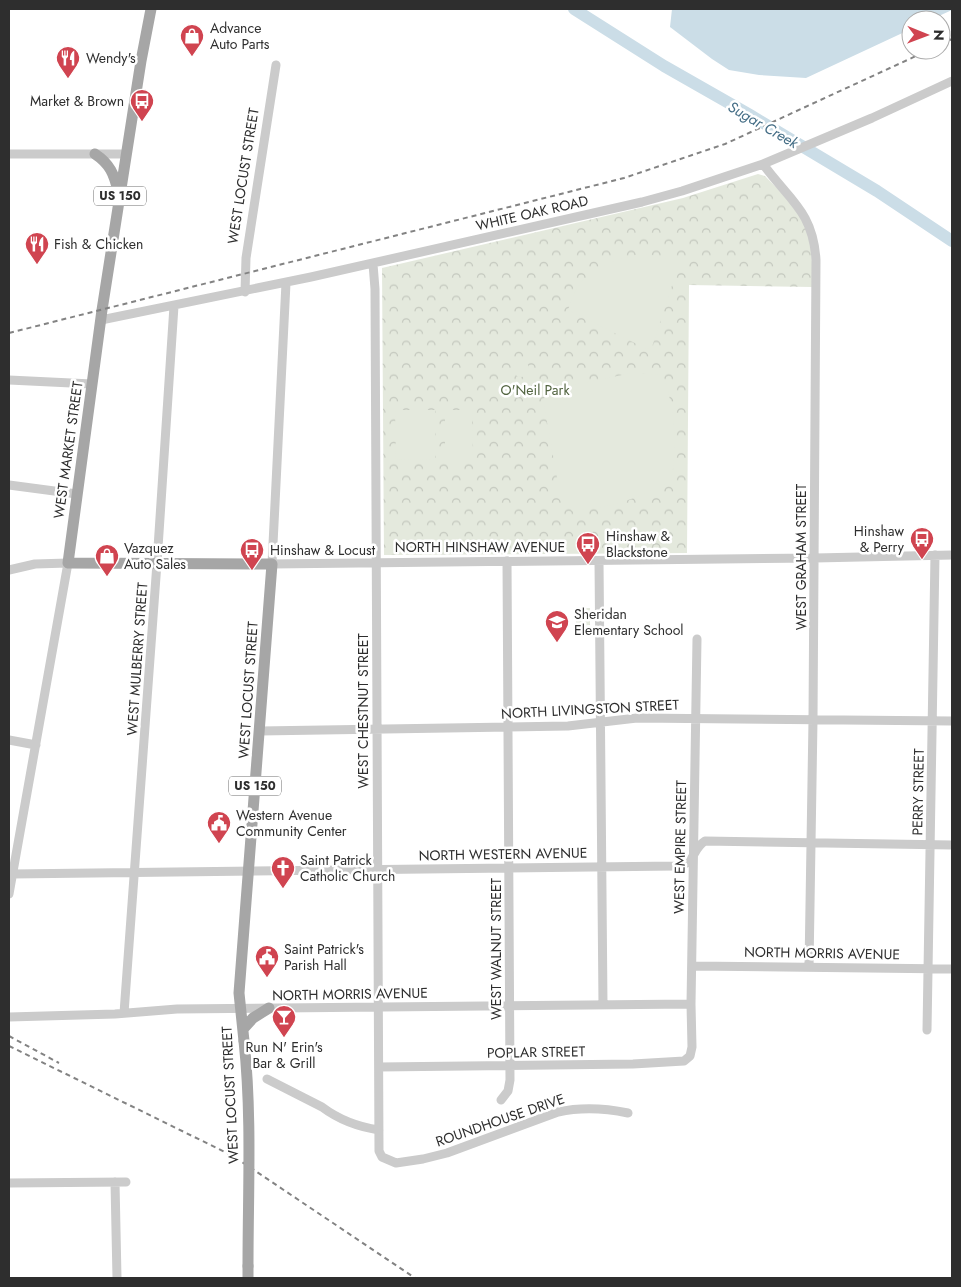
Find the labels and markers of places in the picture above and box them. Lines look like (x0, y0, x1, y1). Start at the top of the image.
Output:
place label: Advance Auto Parts (210, 18, 270, 54)
shop icon: Advance Auto Parts (179, 23, 205, 57)
restaurant icon: Wendy's (55, 45, 81, 79)
place label: Wendy's (86, 48, 136, 68)
bus stop icon: Market & Brown (129, 88, 155, 122)
place label: Market & Brown (30, 91, 124, 111)
restaurant icon: Fish & Chicken (24, 231, 50, 265)
place label: Fish & Chicken (54, 234, 143, 254)
place label: Hinshaw & Perry (854, 521, 905, 557)
place label: Hinshaw & Blackstone (606, 526, 670, 562)
bus stop icon: Hinshaw & Perry (909, 526, 935, 560)
bus stop icon: Hinshaw & Blackstone (575, 531, 601, 565)
bus stop icon: Hinshaw & Locust (239, 537, 265, 571)
place label: Vazquez Auto Sales (124, 538, 186, 574)
place label: Hinshaw & Locust (270, 540, 376, 560)
shop icon: Vazquez Auto Sales (94, 543, 120, 577)
place label: Sheridan Elementary School (574, 604, 684, 640)
school or university icon: Sheridan Elementary School (544, 609, 570, 643)
place label: Western Avenue Community Center (236, 805, 347, 841)
public building icon: Western Avenue Community Center (206, 810, 232, 844)
place label: Saint Patrick Catholic Church (300, 850, 395, 886)
church icon: Saint Patrick Catholic Church (270, 855, 296, 889)
place label: Saint Patrick's Parish Hall (284, 939, 364, 975)
public building icon: Saint Patrick's Parish Hall (254, 944, 280, 978)
bar icon: Run N' Erin's Bar & Grill (271, 1004, 297, 1038)
place label: Run N' Erin's Bar & Grill (245, 1037, 323, 1073)

